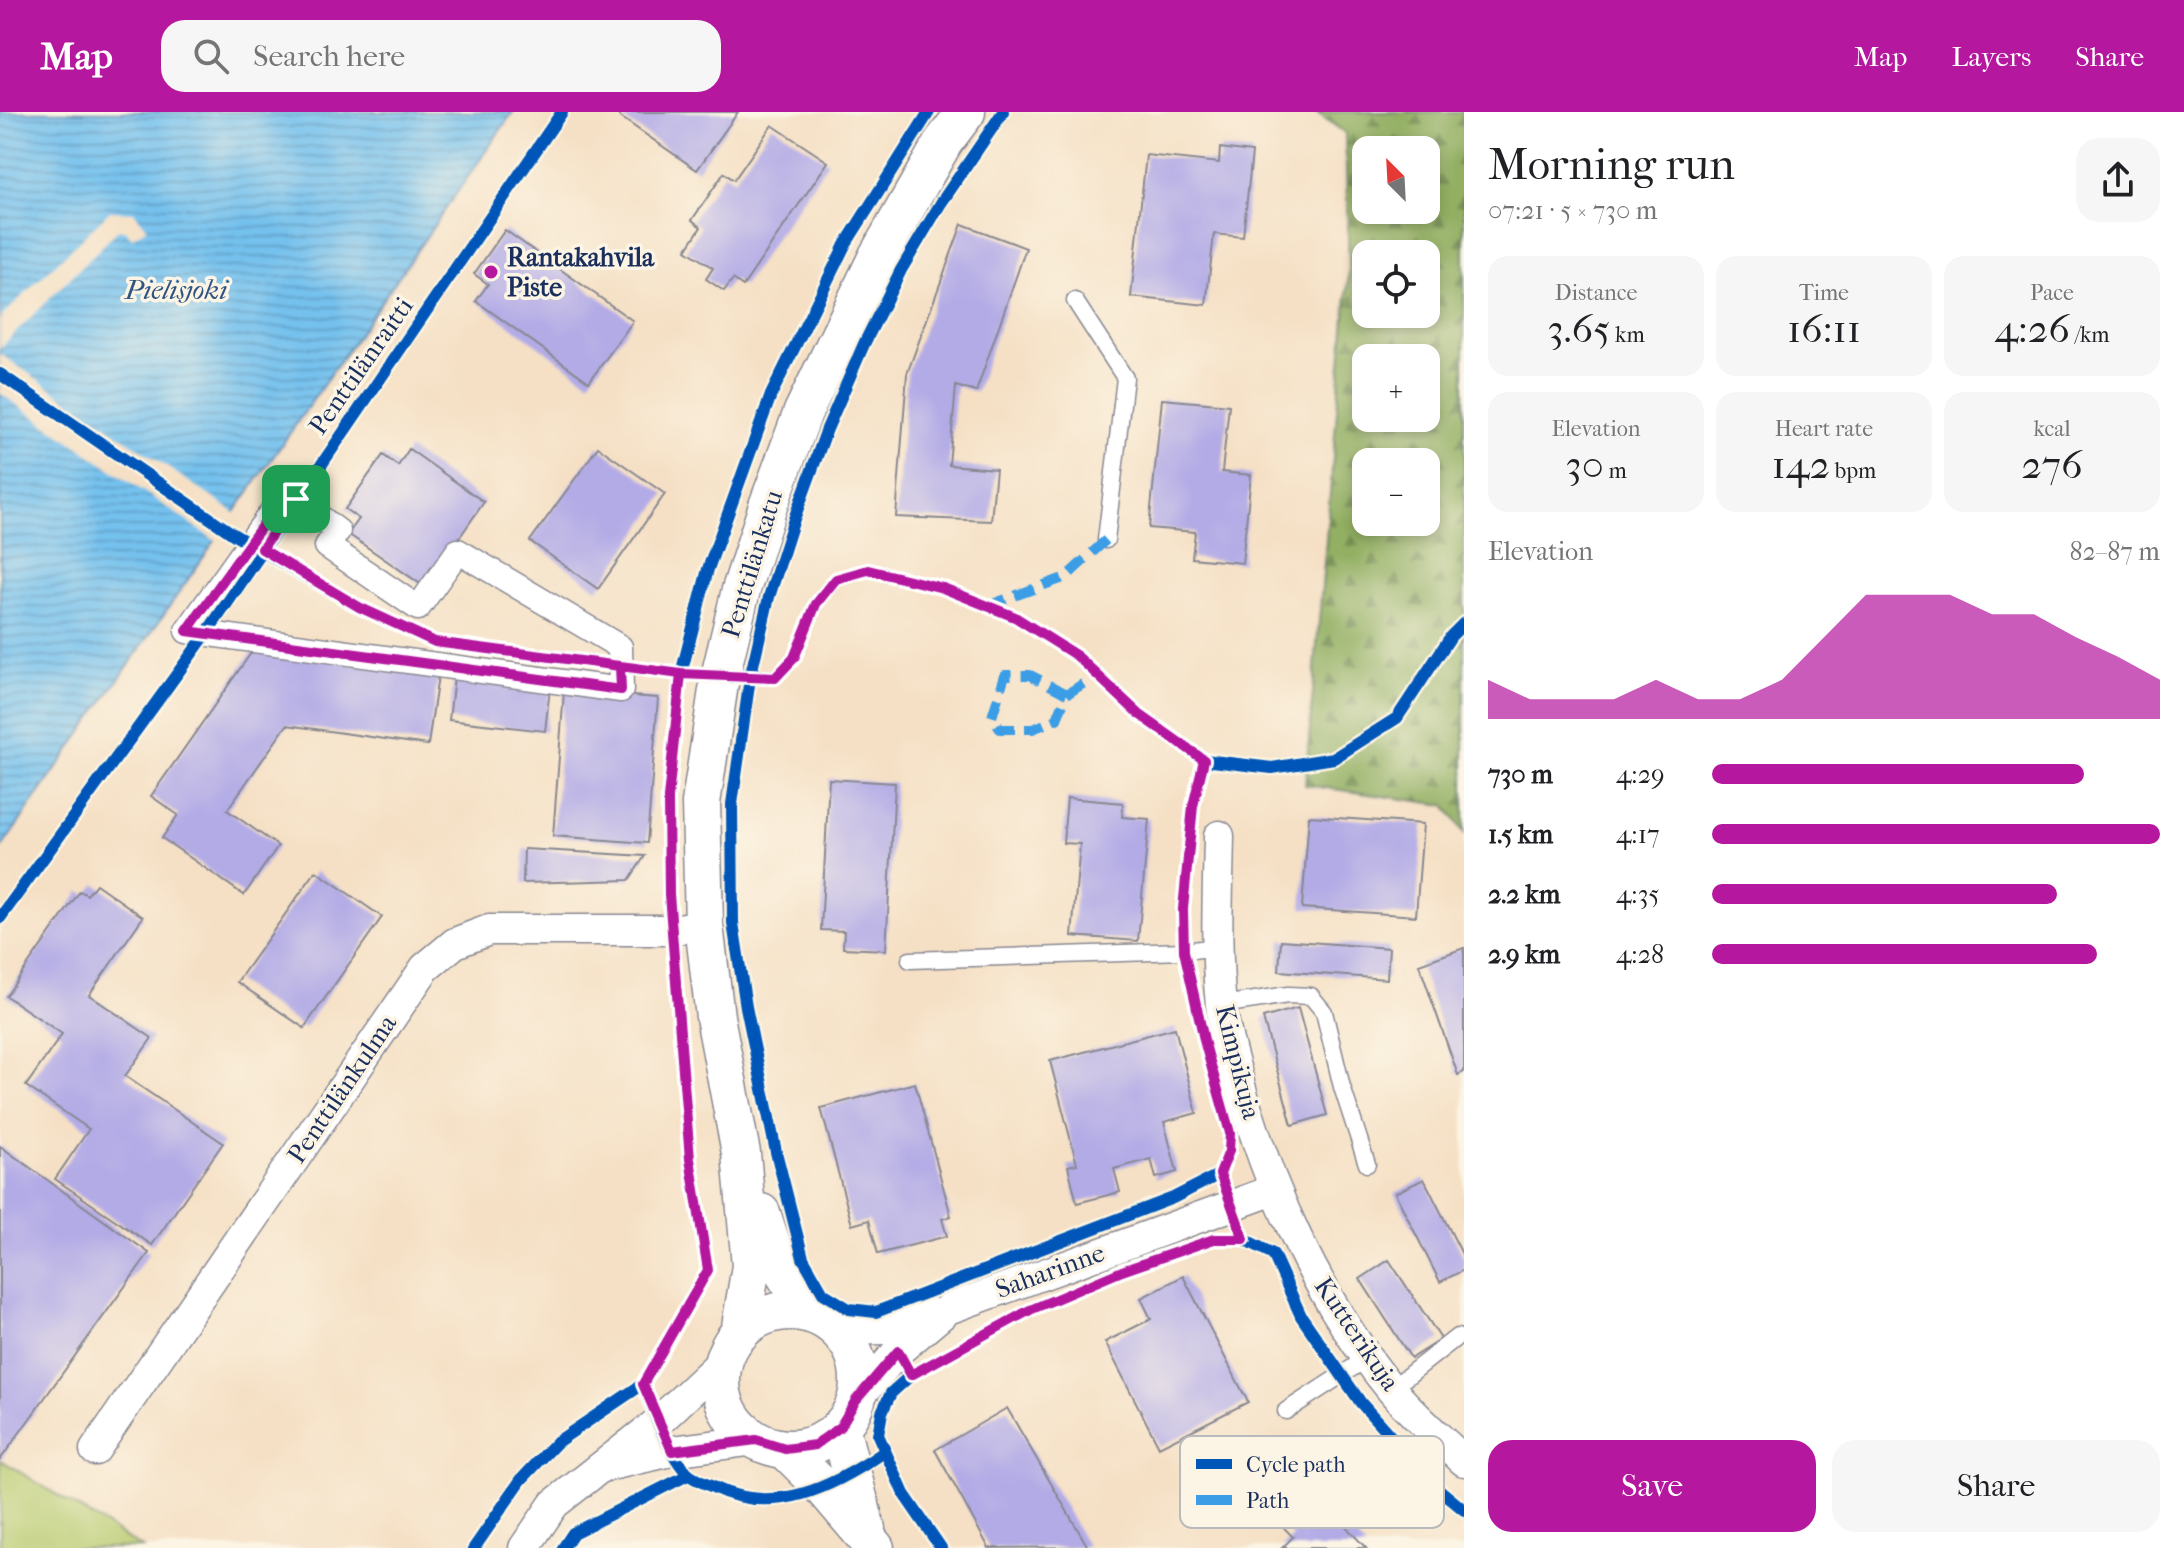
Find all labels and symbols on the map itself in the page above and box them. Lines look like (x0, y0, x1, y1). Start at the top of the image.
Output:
north arrow (1352, 136, 1440, 224)
place label: Rantakahvila Piste (507, 242, 655, 303)
marker: Rantakahvila Piste (482, 263, 500, 281)
water label: Pielisjoki (123, 273, 229, 306)
street label: Penttilänraitti (302, 291, 420, 441)
pin (262, 465, 330, 533)
street label: Penttilänkatu (715, 486, 789, 642)
street label: Kimpikuja (1209, 1002, 1267, 1123)
street label: Penttilänkulma (281, 1008, 404, 1169)
street label: Saharinne (991, 1237, 1109, 1305)
street label: Kutterikuja (1308, 1271, 1407, 1397)
legend (1180, 1436, 1444, 1528)
text: Cycle path (1246, 1452, 1346, 1478)
text: Path (1246, 1488, 1290, 1514)

